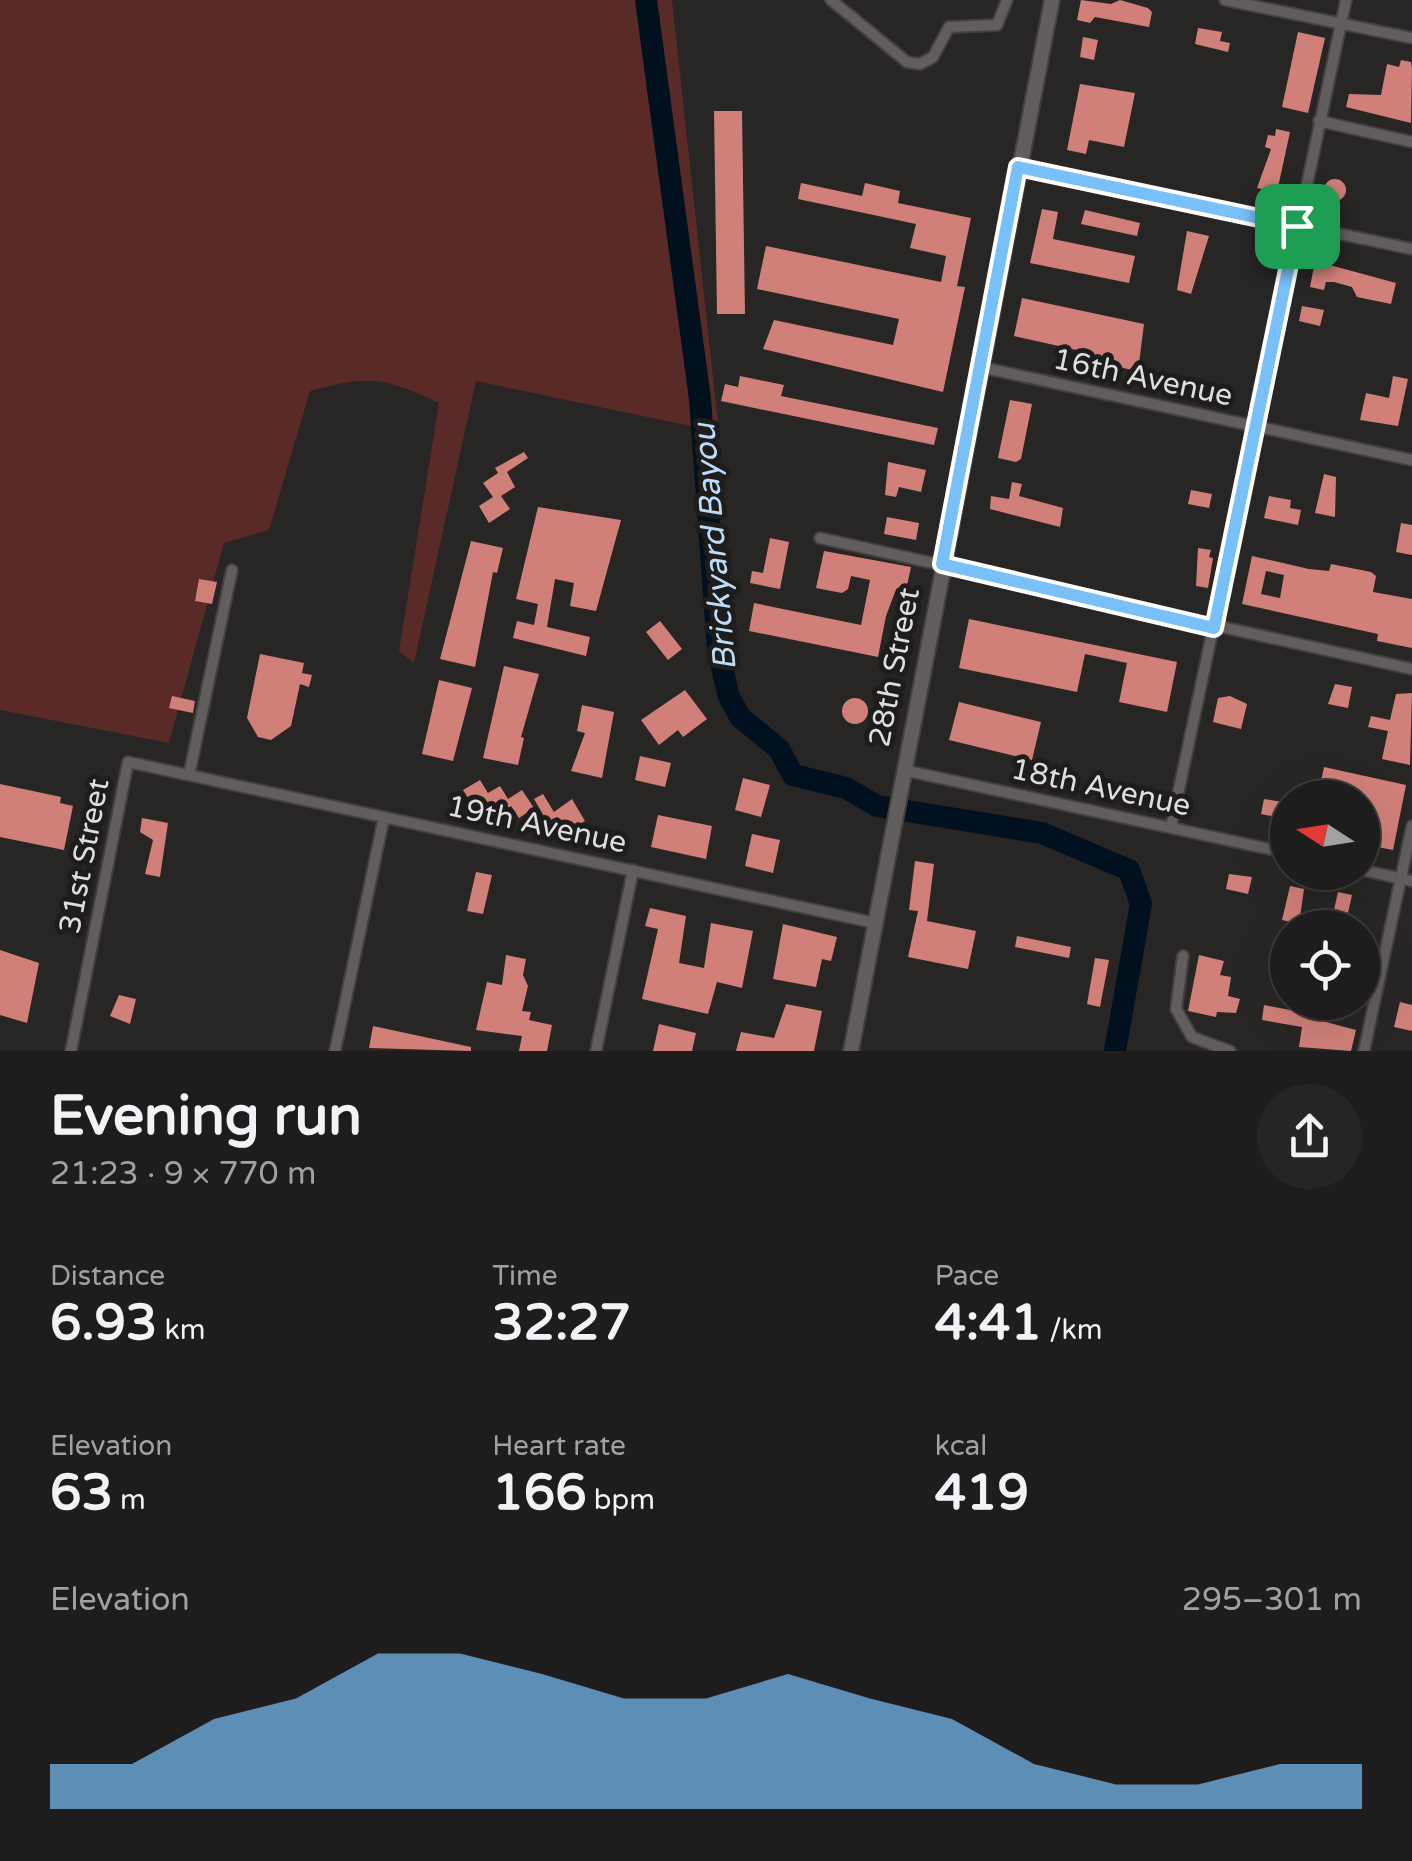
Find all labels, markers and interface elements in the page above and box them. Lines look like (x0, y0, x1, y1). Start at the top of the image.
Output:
pin (1255, 184, 1340, 269)
icon: arrive (1270, 199, 1325, 254)
street label: 16th Avenue (1050, 340, 1236, 415)
water label: Brickyard Bayou (685, 420, 745, 672)
street label: 28th Street (861, 585, 928, 750)
street label: 18th Avenue (1008, 750, 1194, 825)
street label: 31st Street (51, 776, 118, 937)
north arrow (1270, 780, 1380, 890)
map controls (1270, 780, 1380, 1020)
street label: 19th Avenue (444, 787, 630, 862)
button: locate (1270, 910, 1380, 1020)
text: Evening run (50, 1084, 362, 1150)
button: share (1257, 1084, 1362, 1189)
text: 21:23 · 9 × 770 m (50, 1155, 316, 1193)
text: Distance (50, 1259, 165, 1293)
text: Time (492, 1259, 558, 1293)
text: Pace (935, 1259, 999, 1293)
text: 6.93 (50, 1293, 157, 1353)
text: 32:27 (492, 1293, 631, 1353)
text: 4:41 (935, 1293, 1042, 1353)
text: km (157, 1313, 205, 1347)
text: /km (1042, 1313, 1103, 1347)
text: Elevation (50, 1429, 172, 1463)
text: Heart rate (492, 1429, 626, 1463)
text: kcal (935, 1429, 987, 1463)
text: 63 (50, 1463, 113, 1523)
text: 166 (492, 1463, 587, 1523)
text: 419 (935, 1463, 1029, 1523)
text: m (113, 1483, 146, 1517)
text: bpm (587, 1483, 655, 1517)
text: Elevation (50, 1581, 190, 1619)
text: 295–301 m (1182, 1581, 1362, 1619)

